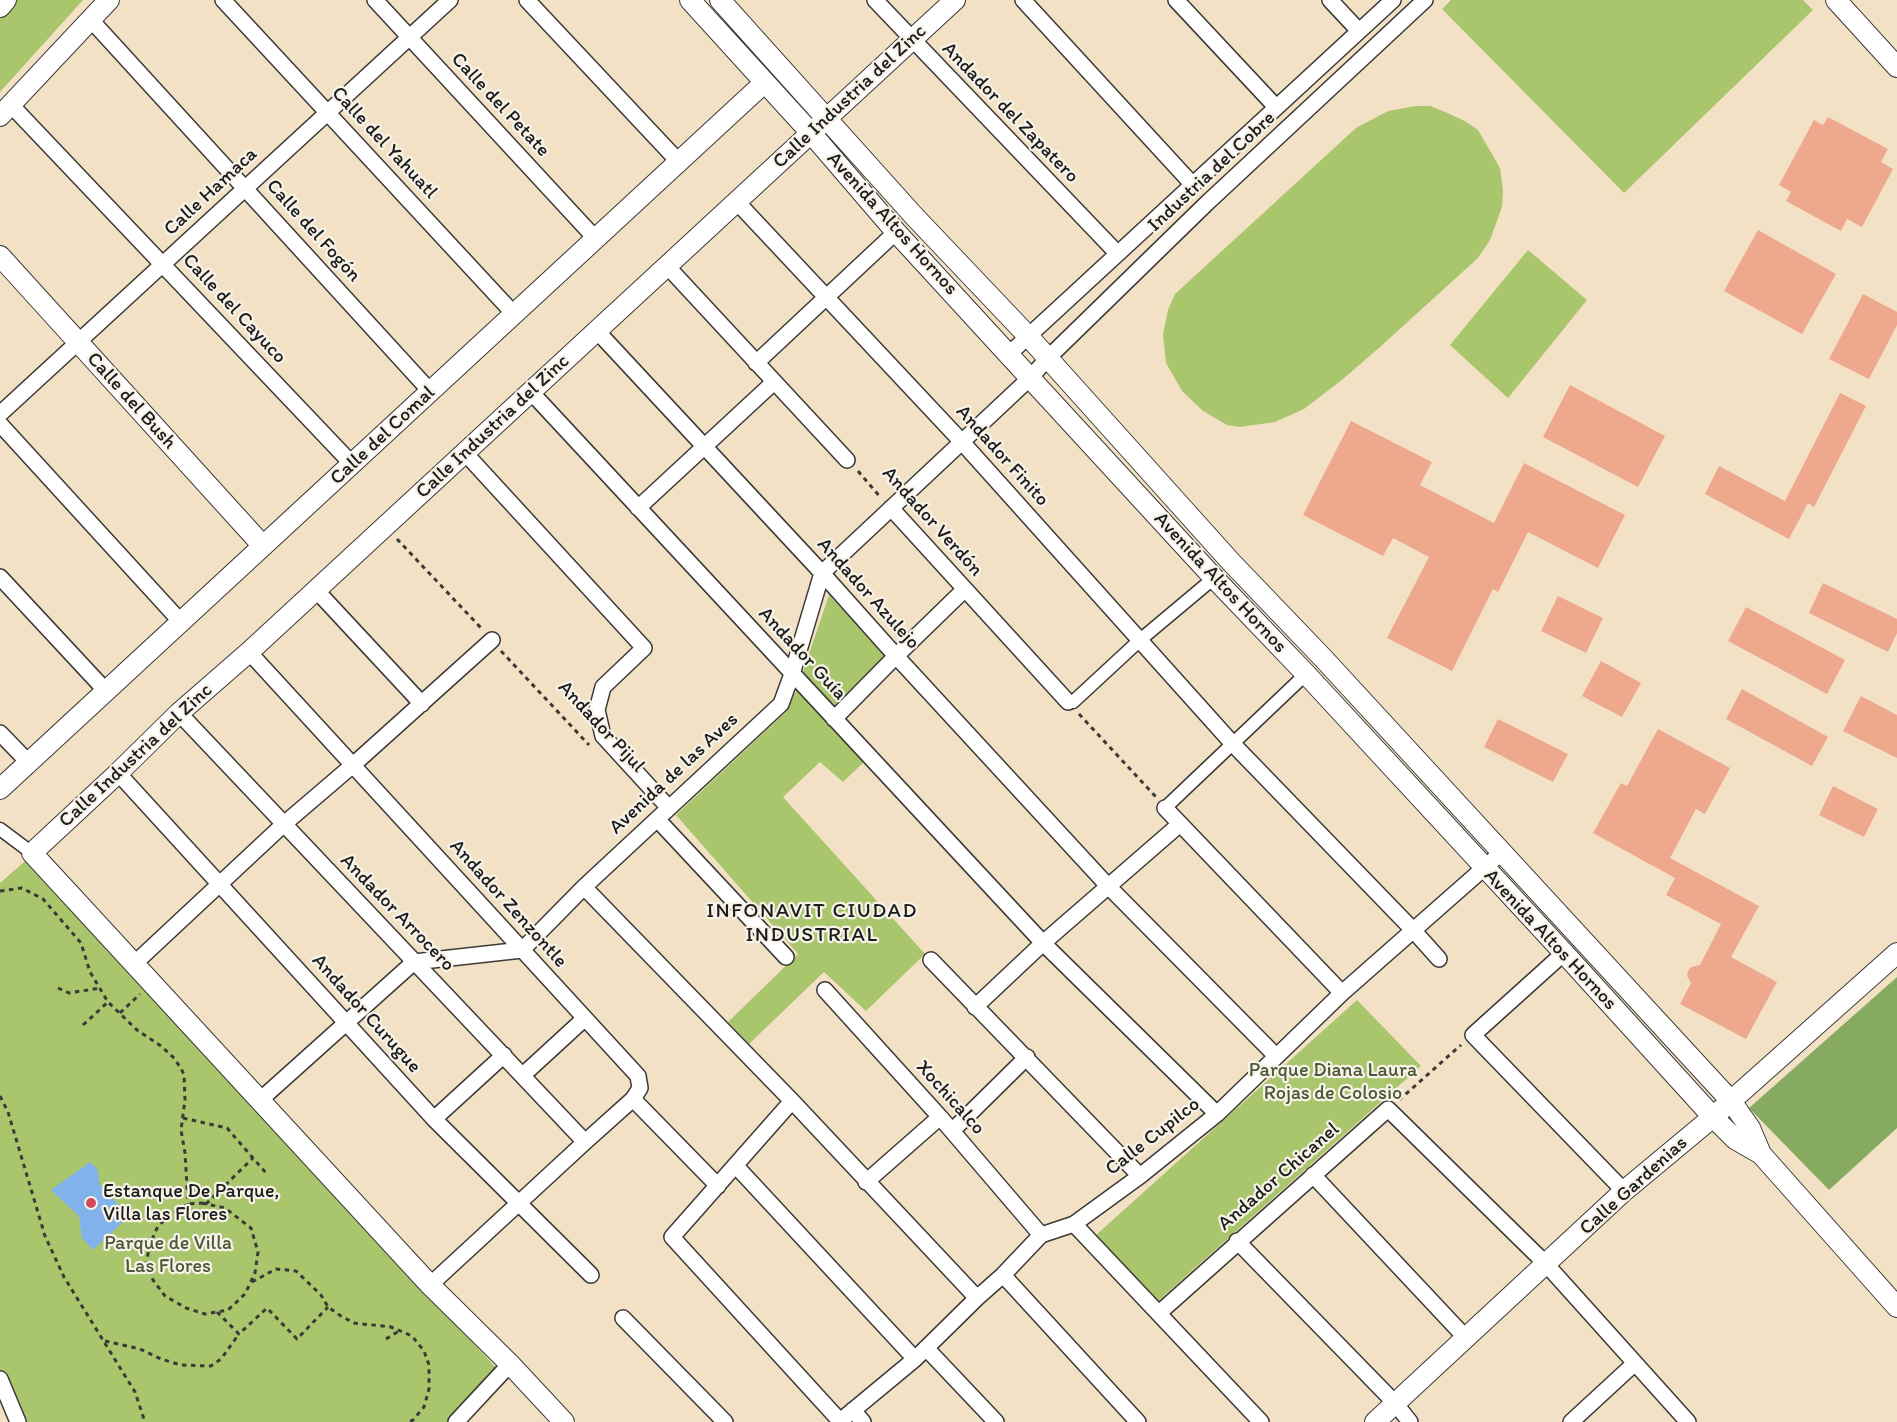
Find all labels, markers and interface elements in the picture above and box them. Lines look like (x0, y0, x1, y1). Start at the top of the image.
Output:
street label: Calle Industria del Zinc (768, 20, 932, 174)
street label: Andador del Zapatero (936, 37, 1084, 189)
street label: Calle del Petate (446, 48, 554, 162)
street label: Calle del Yahuatl (326, 82, 442, 204)
street label: Industria del Cobre (1143, 107, 1281, 237)
street label: Calle Hamaca (159, 143, 263, 241)
street label: Avenida Altos Hornos (821, 147, 963, 301)
street label: Calle del Fogón (261, 175, 365, 287)
street label: Calle del Cayuco (177, 249, 291, 369)
street label: Calle del Bush (81, 348, 181, 454)
street label: Calle Industria del Zinc (411, 350, 575, 504)
street label: Calle del Comal (326, 381, 440, 491)
street label: Andador Finito (950, 400, 1054, 512)
street label: Andador Verdón (876, 462, 988, 582)
street label: Avenida Altos Hornos (1148, 507, 1292, 659)
street label: Andador Azulejo (812, 533, 924, 655)
street label: Andador Guía (753, 602, 851, 706)
street label: Andador Pijul (552, 676, 650, 778)
street label: Calle Industria del Zinc (54, 679, 218, 833)
street label: Avenida de las Aves (605, 708, 743, 840)
street label: Andador Zenzontle (444, 835, 572, 973)
street label: Andador Arrocero (335, 849, 459, 977)
street label: Avenida Altos Hornos (1478, 864, 1622, 1016)
district label: INFONAVIT CIUDAD INDUSTRIAL (706, 899, 918, 949)
street label: Andador Curugue (306, 949, 426, 1079)
street label: Xochicalco (910, 1056, 990, 1140)
park label: Parque Diana Laura Rojas de Colosio (1249, 1059, 1417, 1106)
street label: Calle Cupilco (1101, 1093, 1205, 1181)
street label: Andador Chicanel (1213, 1118, 1345, 1236)
street label: Calle Gardenias (1575, 1131, 1693, 1241)
place label: Estanque De Parque, Villa las Flores (103, 1180, 279, 1227)
marker: Estanque De Parque, Villa las Flores (84, 1196, 98, 1210)
park label: Parque de Villa Las Flores (104, 1232, 232, 1279)

